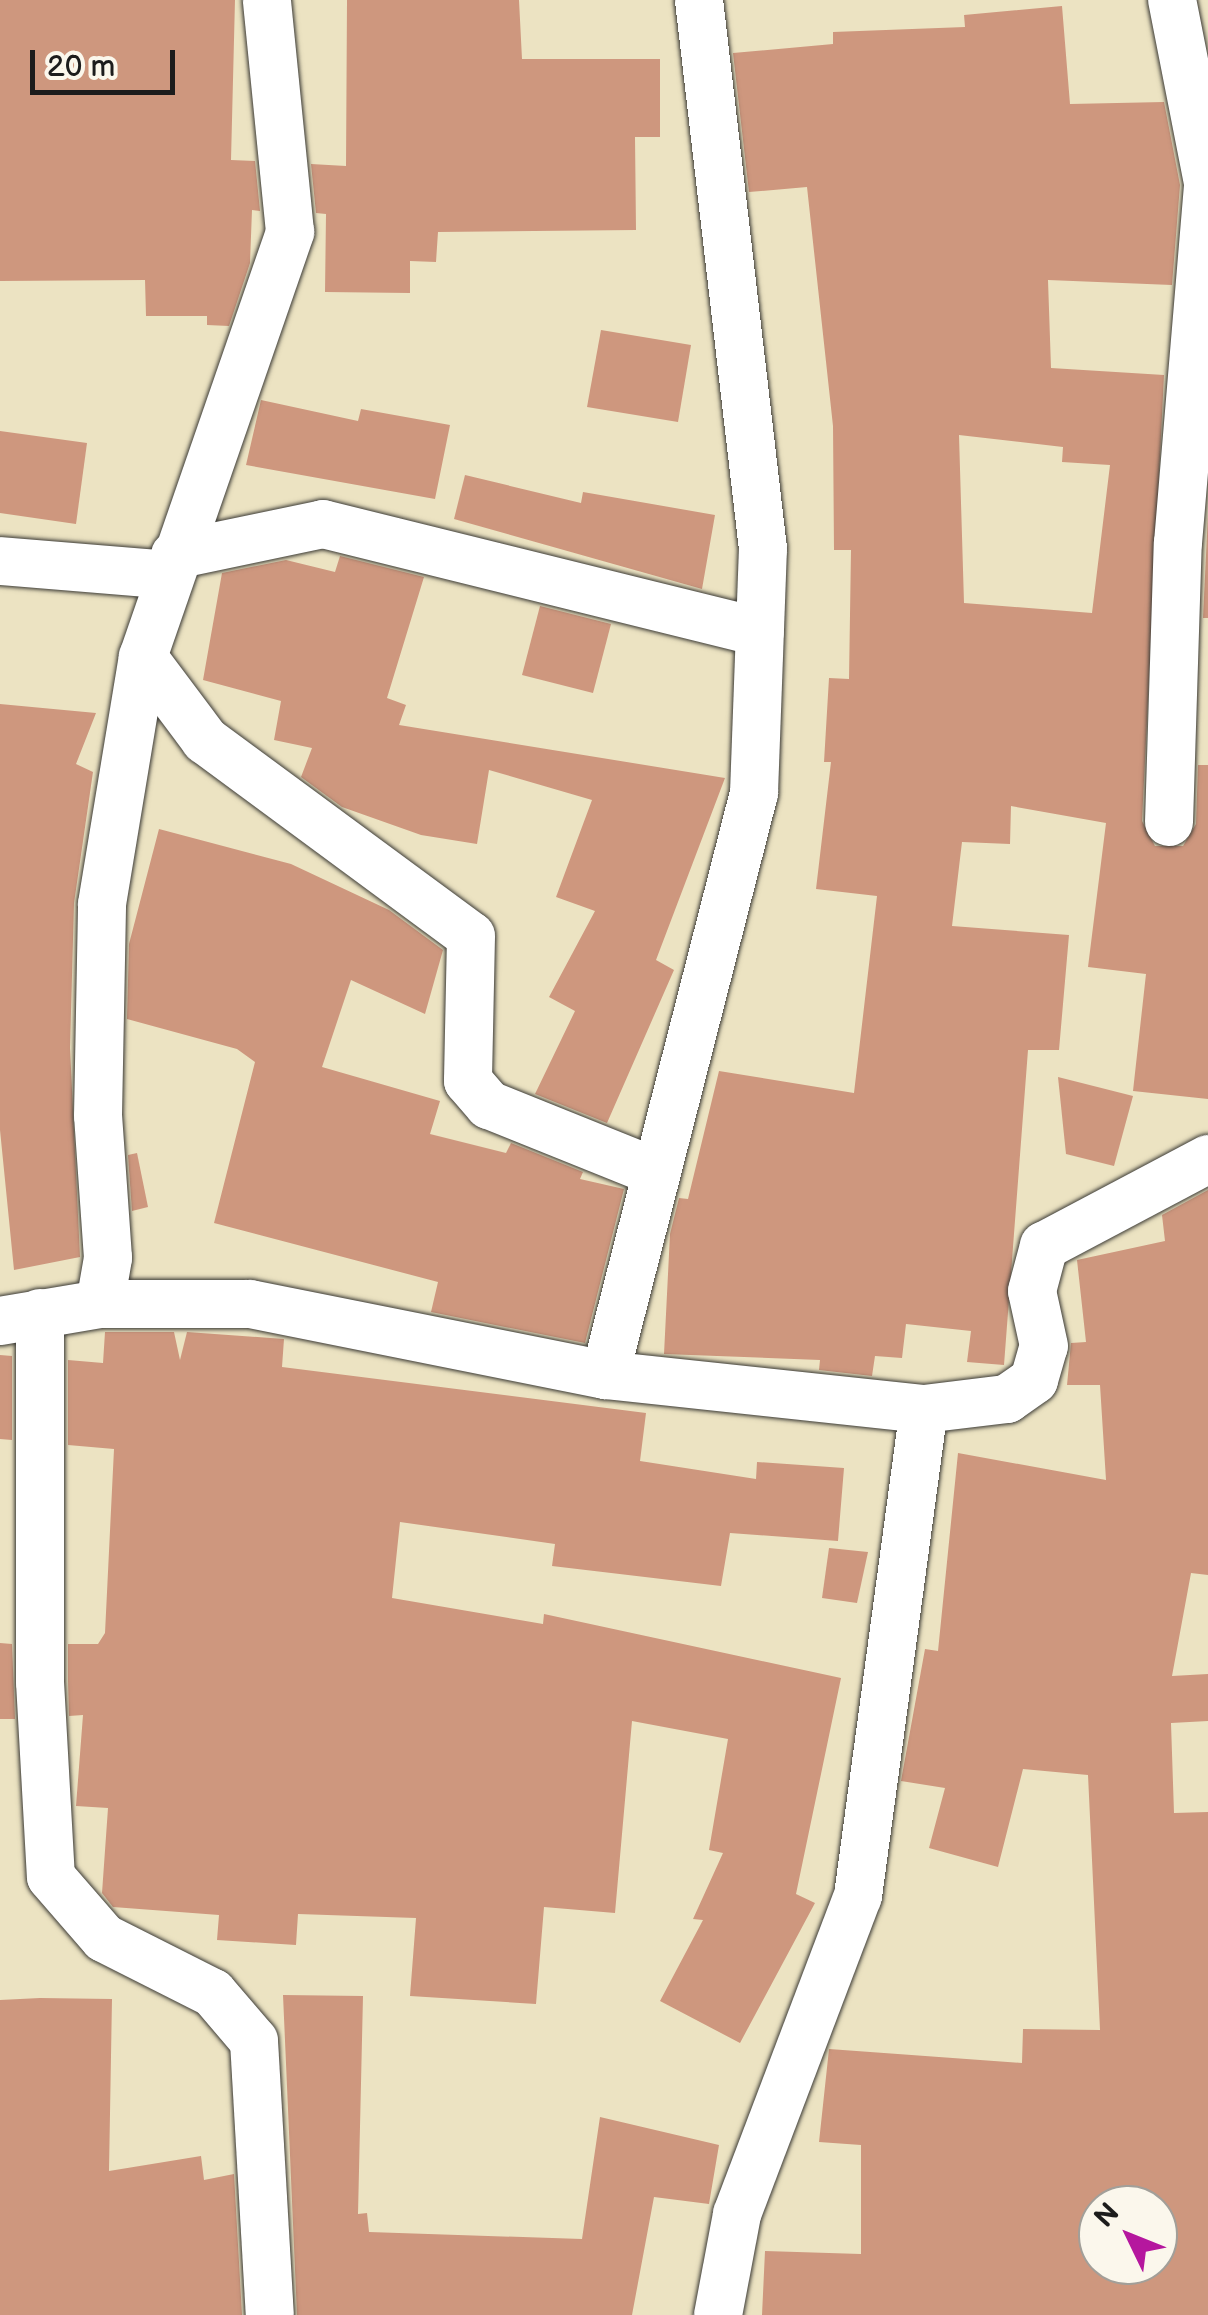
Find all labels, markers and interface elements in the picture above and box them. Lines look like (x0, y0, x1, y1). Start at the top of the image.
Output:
scale bar (35, 30, 180, 92)
text: 20 m (47, 49, 115, 85)
north arrow (1078, 2185, 1178, 2285)
text: N (1088, 2197, 1126, 2235)

